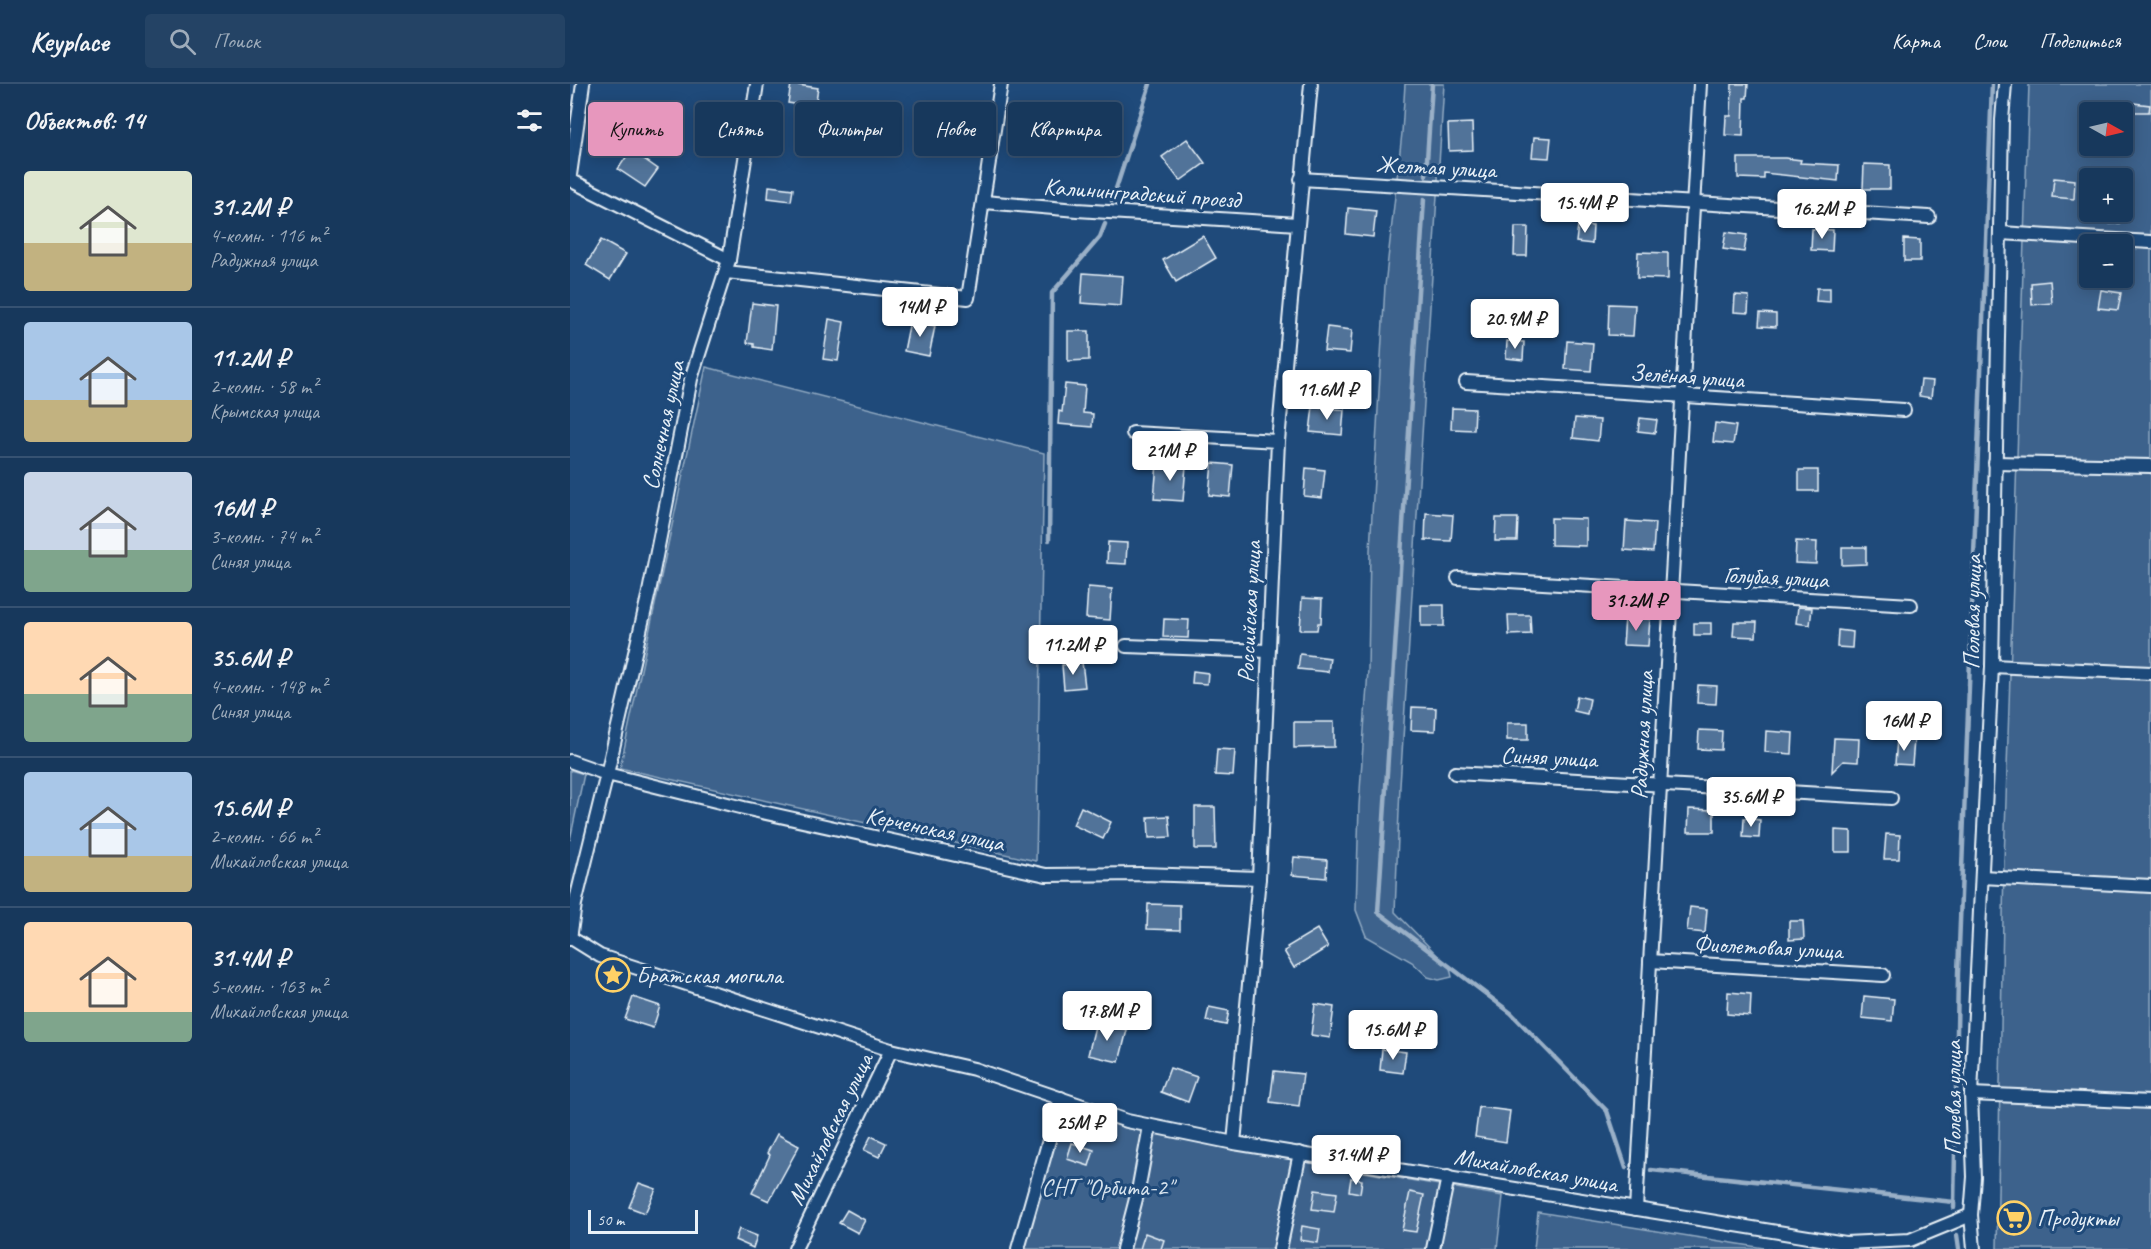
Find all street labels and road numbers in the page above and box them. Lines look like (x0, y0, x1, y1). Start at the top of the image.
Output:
street label: Желтая улица (1375, 149, 1499, 185)
street label: Калининградский проезд (1043, 171, 1244, 215)
street label: Солнечная улица (635, 356, 692, 492)
street label: Зелёная улица (1629, 357, 1746, 395)
street label: Российская улица (1230, 539, 1268, 684)
street label: Полевая улица (1956, 553, 1988, 670)
street label: Голубая улица (1723, 559, 1831, 595)
street label: Радужная улица (1624, 668, 1660, 800)
street label: Синяя улица (1500, 740, 1600, 775)
street label: Керченская улица (863, 800, 1009, 859)
street label: Фиолетовая улица (1693, 928, 1845, 966)
street label: Полевая улица (1938, 1039, 1968, 1155)
street label: Михайловская улица (780, 1046, 881, 1210)
street label: Михайловская улица (1452, 1141, 1622, 1199)

